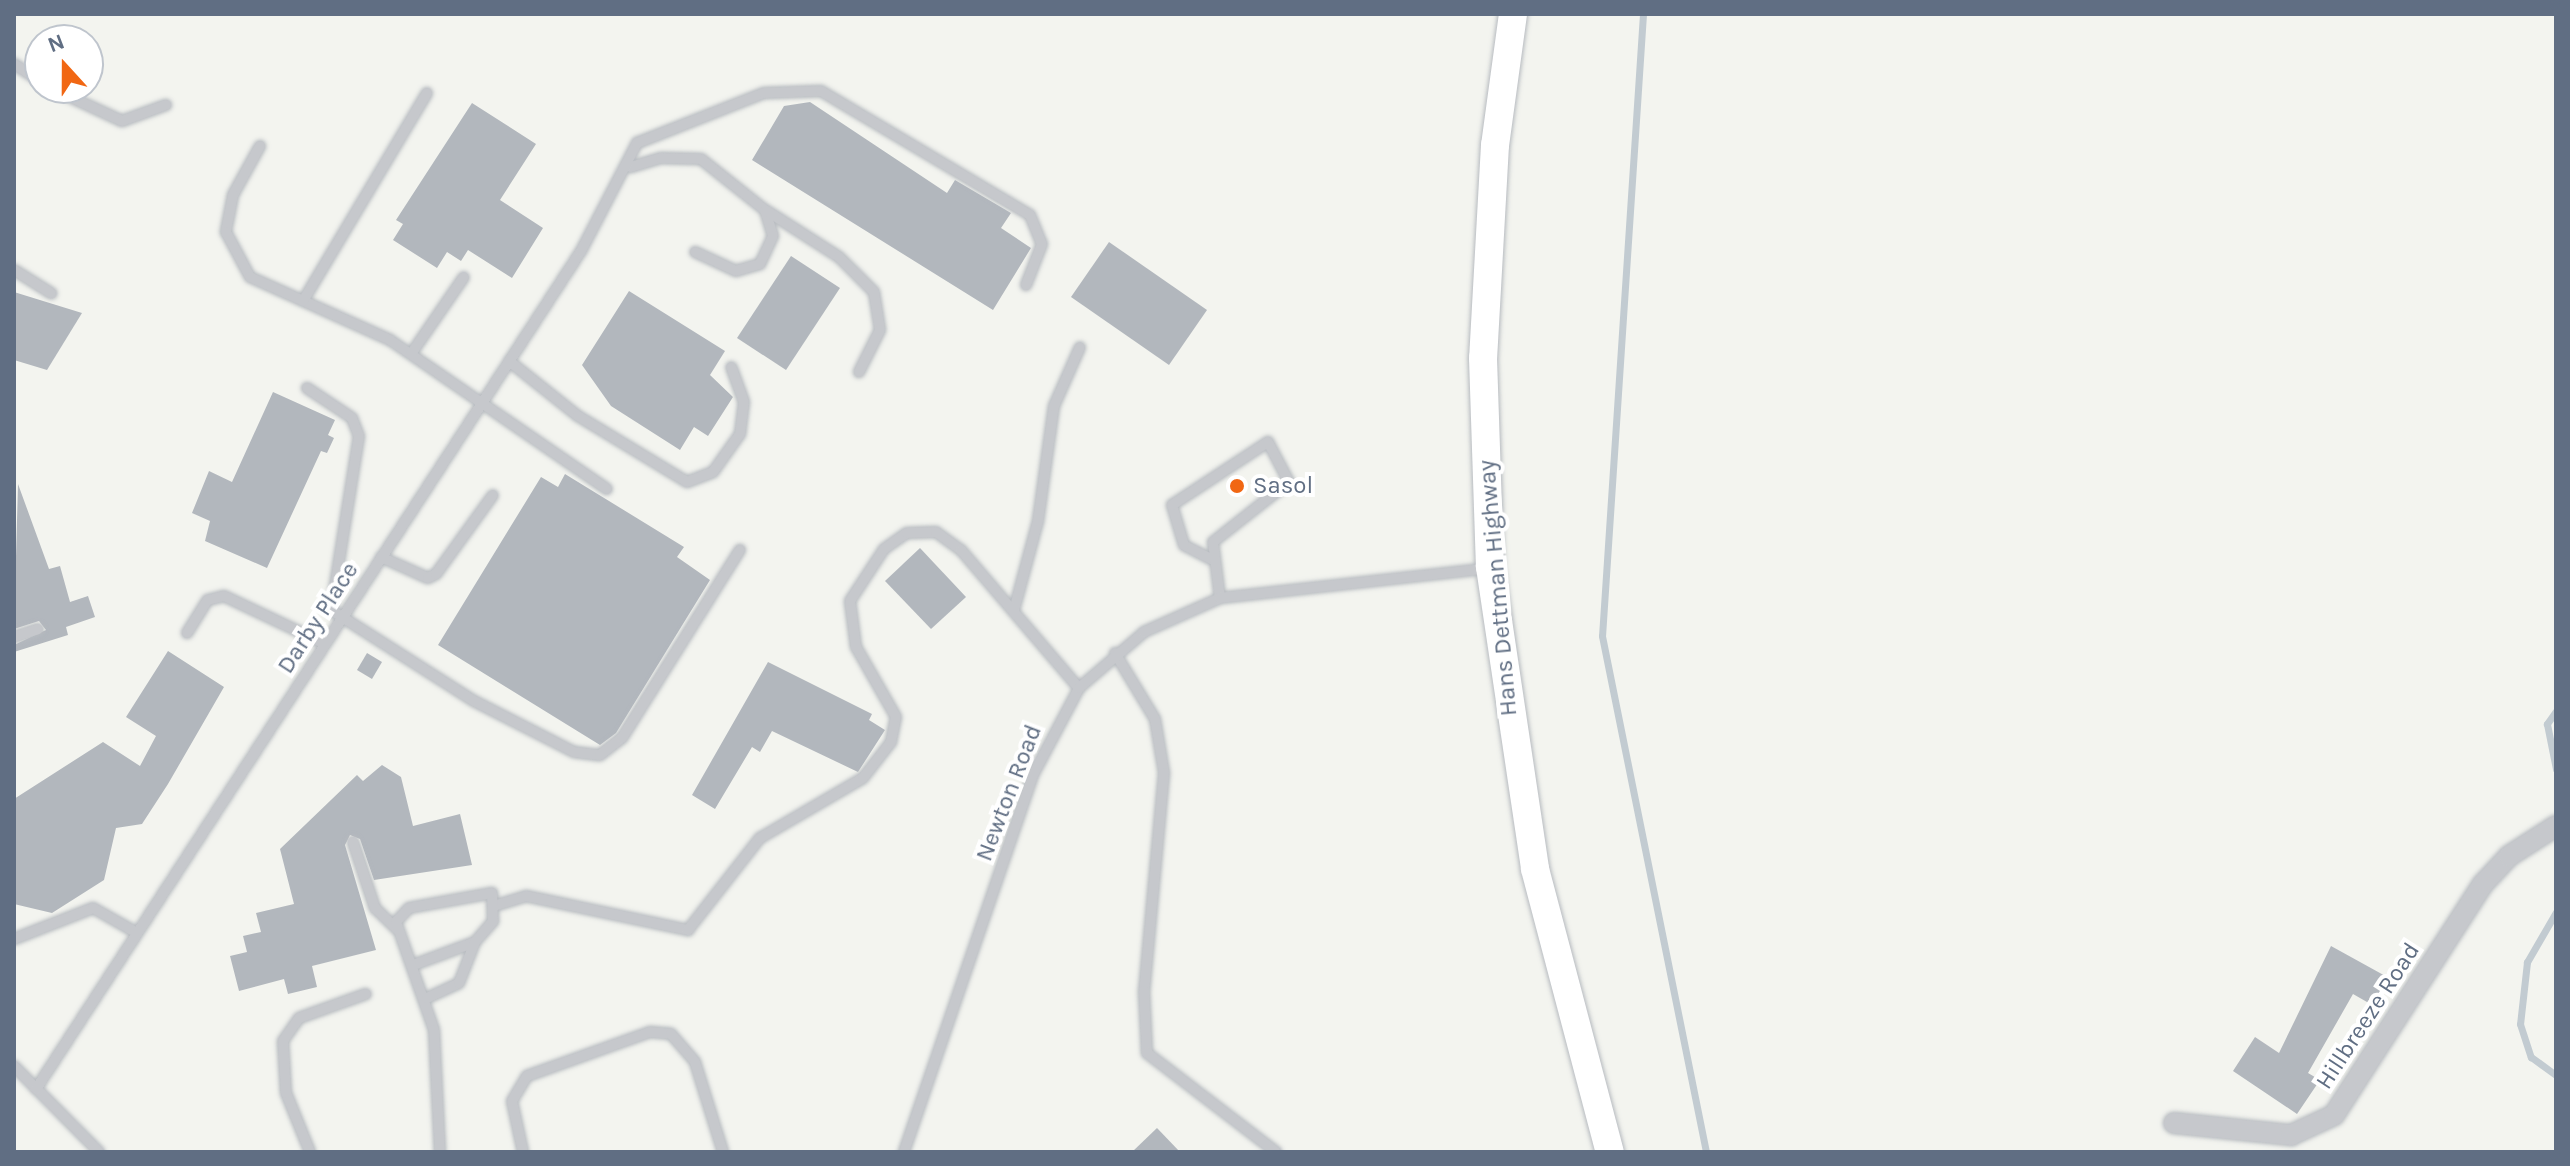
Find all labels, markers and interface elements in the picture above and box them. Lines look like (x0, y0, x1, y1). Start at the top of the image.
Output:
north arrow (24, 24, 104, 104)
text: N (44, 28, 68, 58)
street label: Hans Dettman Highway (1472, 459, 1524, 717)
place label: Sasol (1253, 472, 1313, 500)
marker: Sasol (1228, 477, 1246, 495)
street label: Darby Place (271, 557, 365, 679)
street label: Newton Road (970, 721, 1048, 865)
street label: Hillbreeze Road (2310, 937, 2426, 1095)

